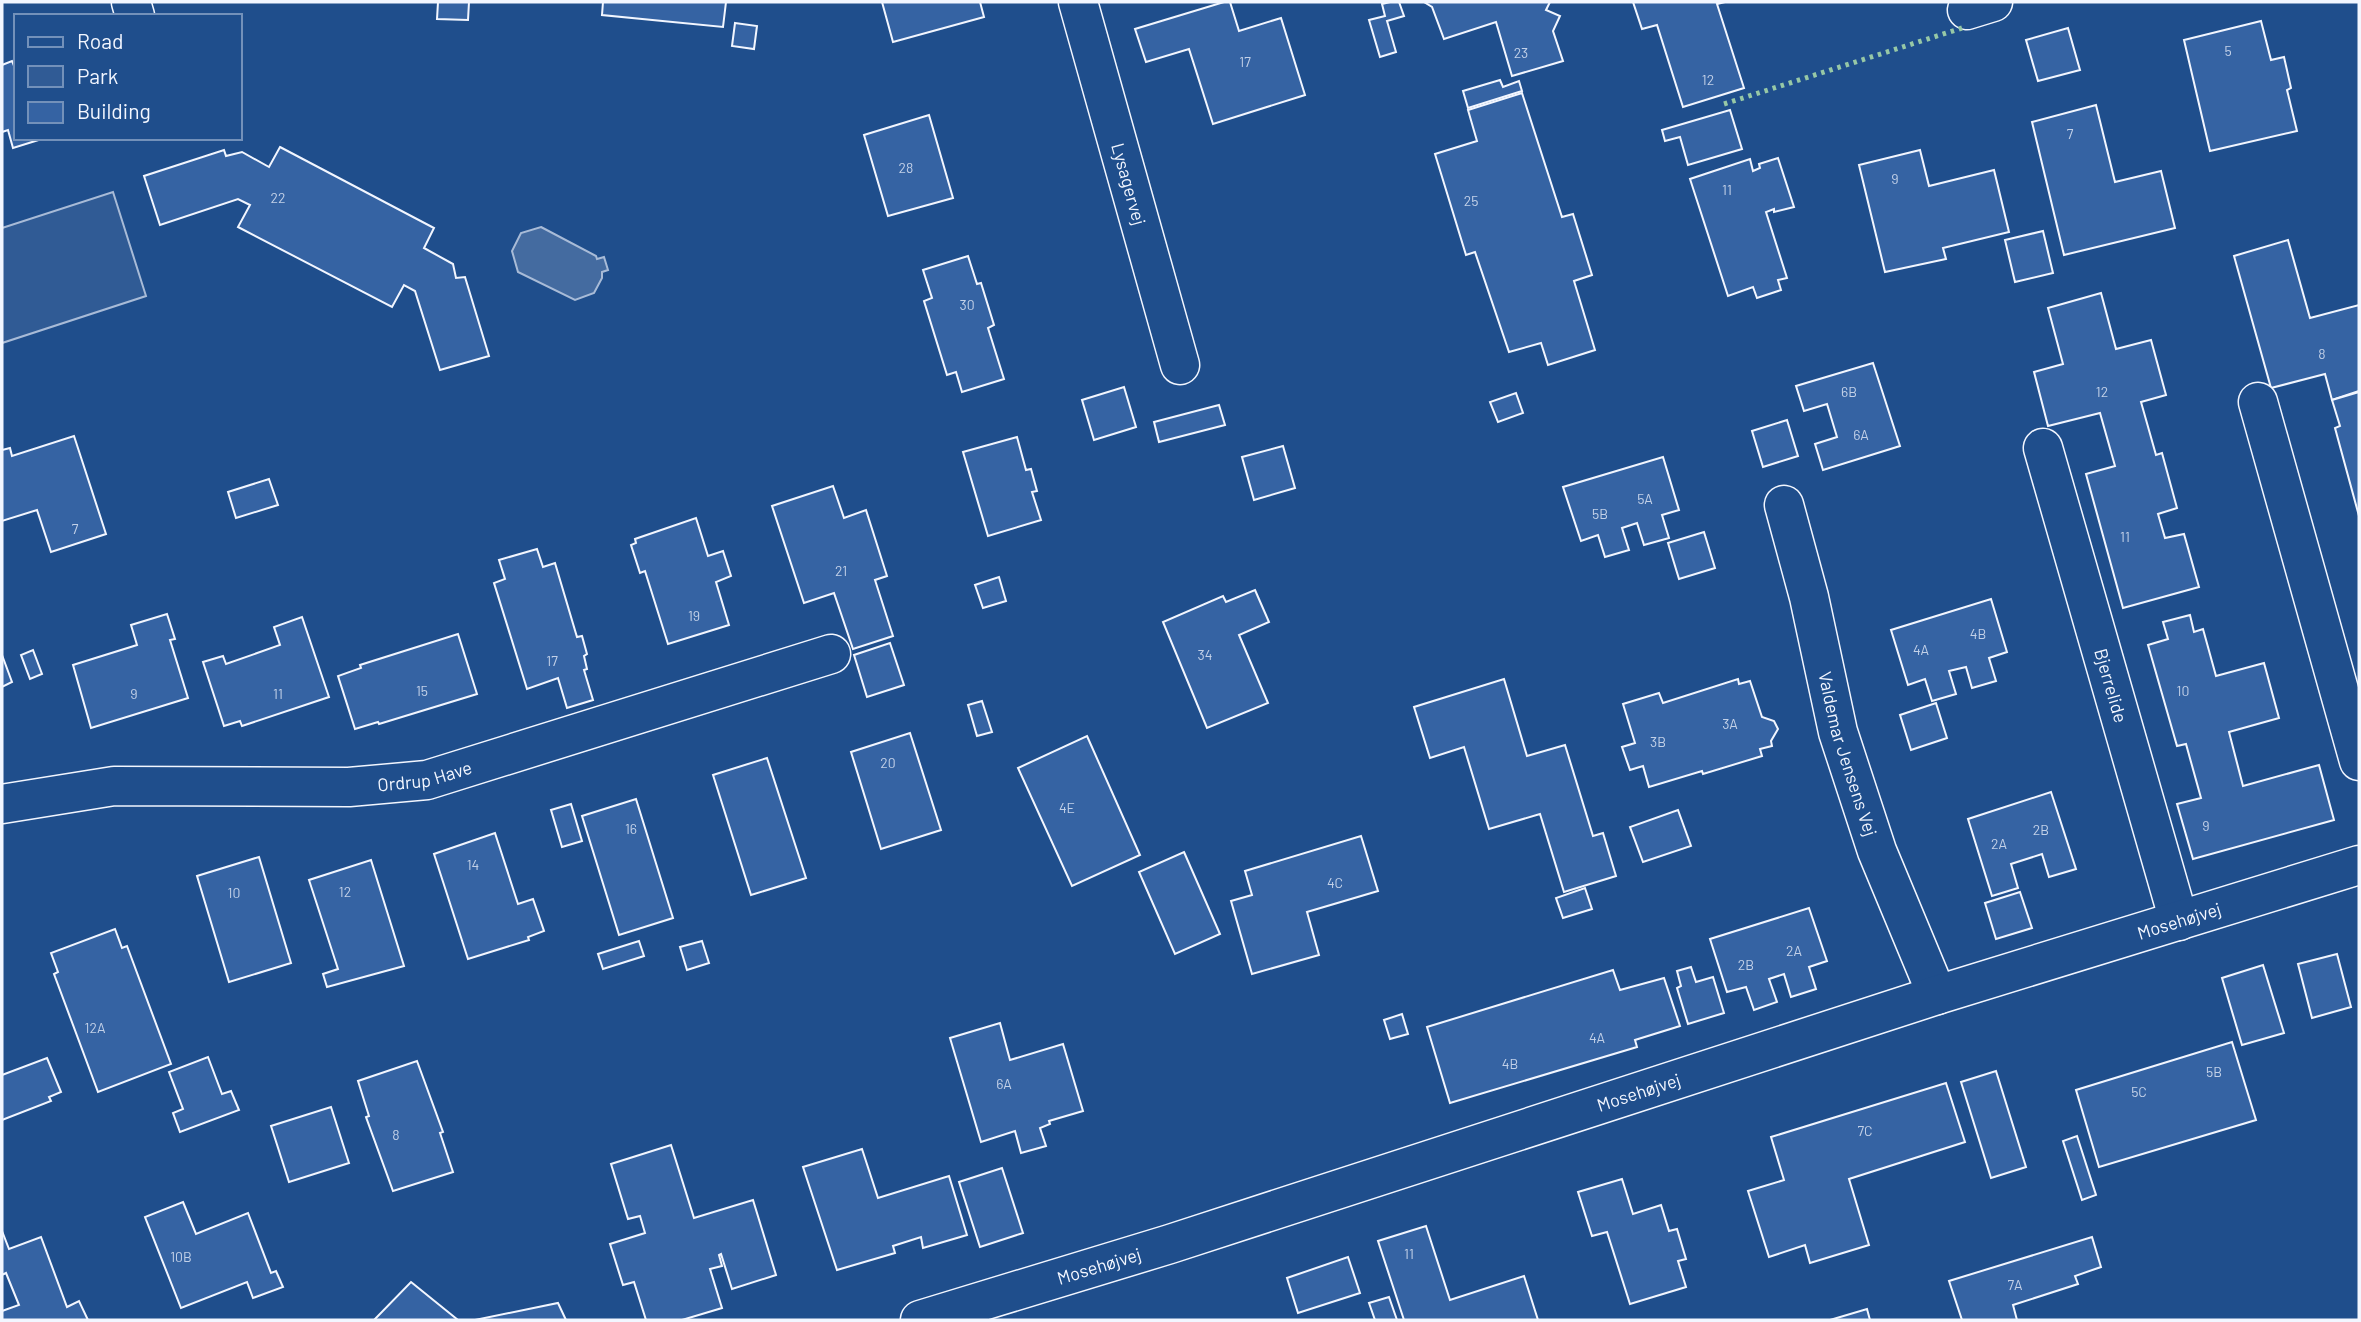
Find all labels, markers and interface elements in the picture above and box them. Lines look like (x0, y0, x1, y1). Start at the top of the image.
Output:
legend (14, 14, 242, 140)
text: Road (77, 28, 123, 53)
house number: 5 (2224, 42, 2232, 59)
house number: 23 (1514, 44, 1528, 61)
house number: 17 (1239, 53, 1251, 70)
text: Park (77, 63, 118, 88)
house number: 12 (1702, 71, 1714, 88)
text: Building (77, 98, 151, 123)
house number: 7 (2067, 125, 2074, 142)
street label: Lysagervej (1107, 140, 1151, 227)
house number: 28 (899, 159, 913, 176)
house number: 9 (1891, 170, 1899, 187)
house number: 11 (1722, 181, 1732, 198)
house number: 22 (270, 189, 286, 206)
house number: 25 (1464, 192, 1478, 209)
house number: 30 (959, 296, 975, 313)
house number: 8 (2318, 345, 2326, 362)
house number: 6B (1841, 383, 1857, 400)
house number: 12 (2096, 383, 2108, 400)
house number: 6A (1853, 426, 1869, 443)
house number: 5A (1637, 490, 1653, 507)
house number: 5B (1592, 505, 1608, 522)
house number: 7 (72, 520, 79, 537)
house number: 11 (2120, 528, 2130, 545)
house number: 21 (835, 562, 847, 579)
house number: 19 (688, 607, 700, 624)
house number: 4B (1970, 625, 1986, 642)
house number: 4A (1913, 641, 1930, 658)
house number: 34 (1198, 646, 1212, 663)
street label: Bjerrelide (2090, 646, 2132, 725)
house number: 17 (546, 652, 558, 669)
street label: Valdemar Jensens Vej (1814, 669, 1882, 839)
house number: 15 (416, 682, 428, 699)
house number: 10 (2177, 682, 2189, 699)
house number: 9 (130, 685, 138, 702)
house number: 11 (273, 685, 283, 702)
house number: 3A (1722, 715, 1738, 732)
house number: 3B (1650, 733, 1666, 750)
house number: 20 (880, 754, 896, 771)
street label: Ordrup Have (376, 756, 474, 795)
house number: 4E (1059, 799, 1075, 816)
house number: 9 (2202, 817, 2210, 834)
house number: 16 (625, 820, 637, 837)
house number: 2B (2033, 821, 2049, 838)
house number: 2A (1991, 835, 2007, 852)
house number: 14 (467, 856, 479, 873)
house number: 4C (1327, 874, 1343, 891)
house number: 12 (339, 883, 351, 900)
house number: 10 (228, 884, 240, 901)
street label: Mosehøjvej (2134, 897, 2224, 944)
house number: 2A (1786, 942, 1802, 959)
house number: 2B (1738, 956, 1754, 973)
house number: 12A (85, 1019, 106, 1036)
house number: 4A (1589, 1029, 1606, 1046)
house number: 4B (1502, 1055, 1518, 1072)
house number: 5B (2206, 1063, 2222, 1080)
street label: Mosehøjvej (1594, 1068, 1683, 1116)
house number: 6A (996, 1075, 1012, 1092)
house number: 5C (2131, 1083, 2147, 1100)
house number: 7C (1857, 1122, 1873, 1139)
house number: 8 (392, 1126, 400, 1143)
street label: Mosehøjvej (1054, 1242, 1144, 1289)
house number: 11 (1404, 1245, 1414, 1262)
house number: 10B (170, 1248, 192, 1265)
house number: 7A (2007, 1276, 2023, 1293)

